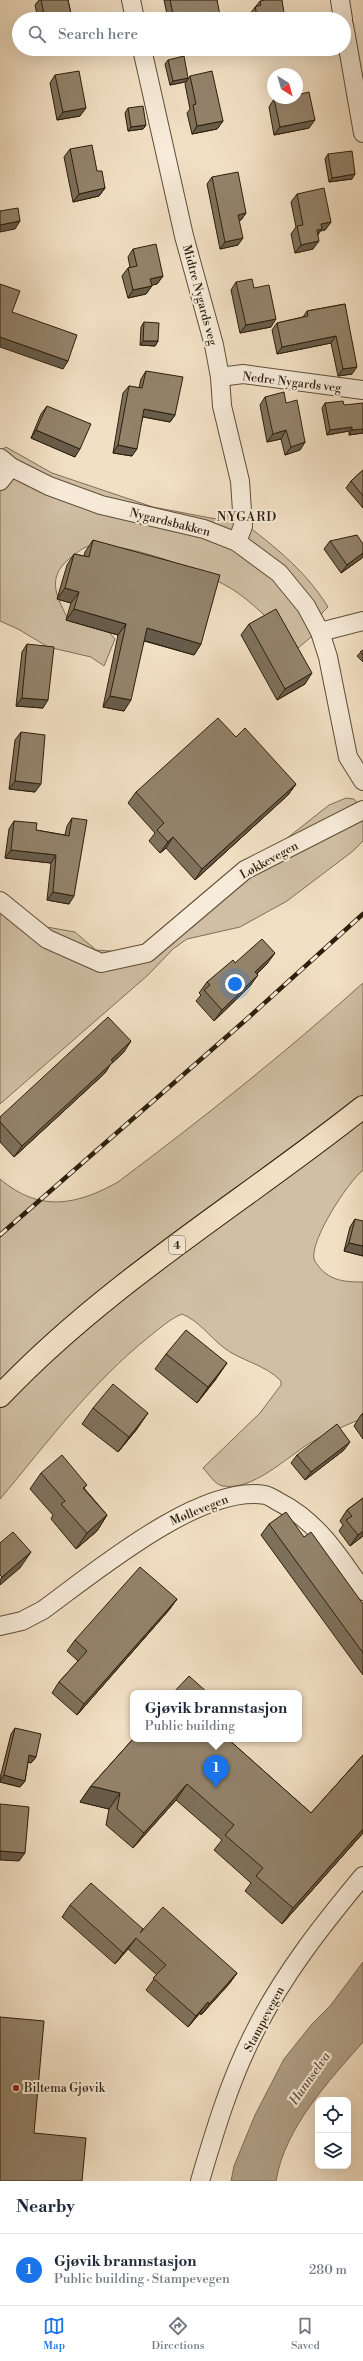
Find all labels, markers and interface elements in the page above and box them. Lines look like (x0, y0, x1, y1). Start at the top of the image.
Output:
search box (12, 12, 351, 56)
icon: search (26, 23, 48, 45)
text: Search here (58, 25, 138, 44)
north arrow (267, 68, 303, 104)
street label: Midtre Nygards veg (179, 243, 220, 348)
street label: Nedre Nygards veg (242, 369, 343, 396)
street label: Nygardsbakken (128, 505, 212, 540)
district label: NYGARD (217, 509, 277, 525)
street label: Løkkevegen (238, 838, 301, 883)
your location (225, 974, 245, 994)
road number: 4 (169, 1236, 185, 1254)
street label: Møllevegen (168, 1492, 231, 1529)
popup (130, 1690, 302, 1742)
text: Gjøvik brannstasjon (145, 1699, 287, 1718)
text: Public building (145, 1718, 235, 1734)
pin: 1 (203, 1755, 229, 1788)
street label: Stampevegen (241, 1984, 288, 2055)
water label: Hunnselva (285, 2048, 334, 2109)
place label: Biltema Gjøvik (23, 2081, 106, 2096)
marker: Biltema Gjøvik (11, 2083, 21, 2093)
map controls (315, 2097, 351, 2169)
button: locate (315, 2097, 351, 2133)
button: layers (315, 2133, 351, 2169)
text: Nearby (16, 2196, 75, 2218)
text: Gjøvik brannstasjon (54, 2252, 196, 2271)
text: 1 (26, 2262, 32, 2278)
text: 280 m (309, 2262, 347, 2278)
text: Public building · Stampevegen (54, 2271, 230, 2287)
tab: Map (43, 2315, 65, 2353)
tab: Directions (152, 2315, 205, 2353)
tab: Saved (291, 2315, 320, 2353)

